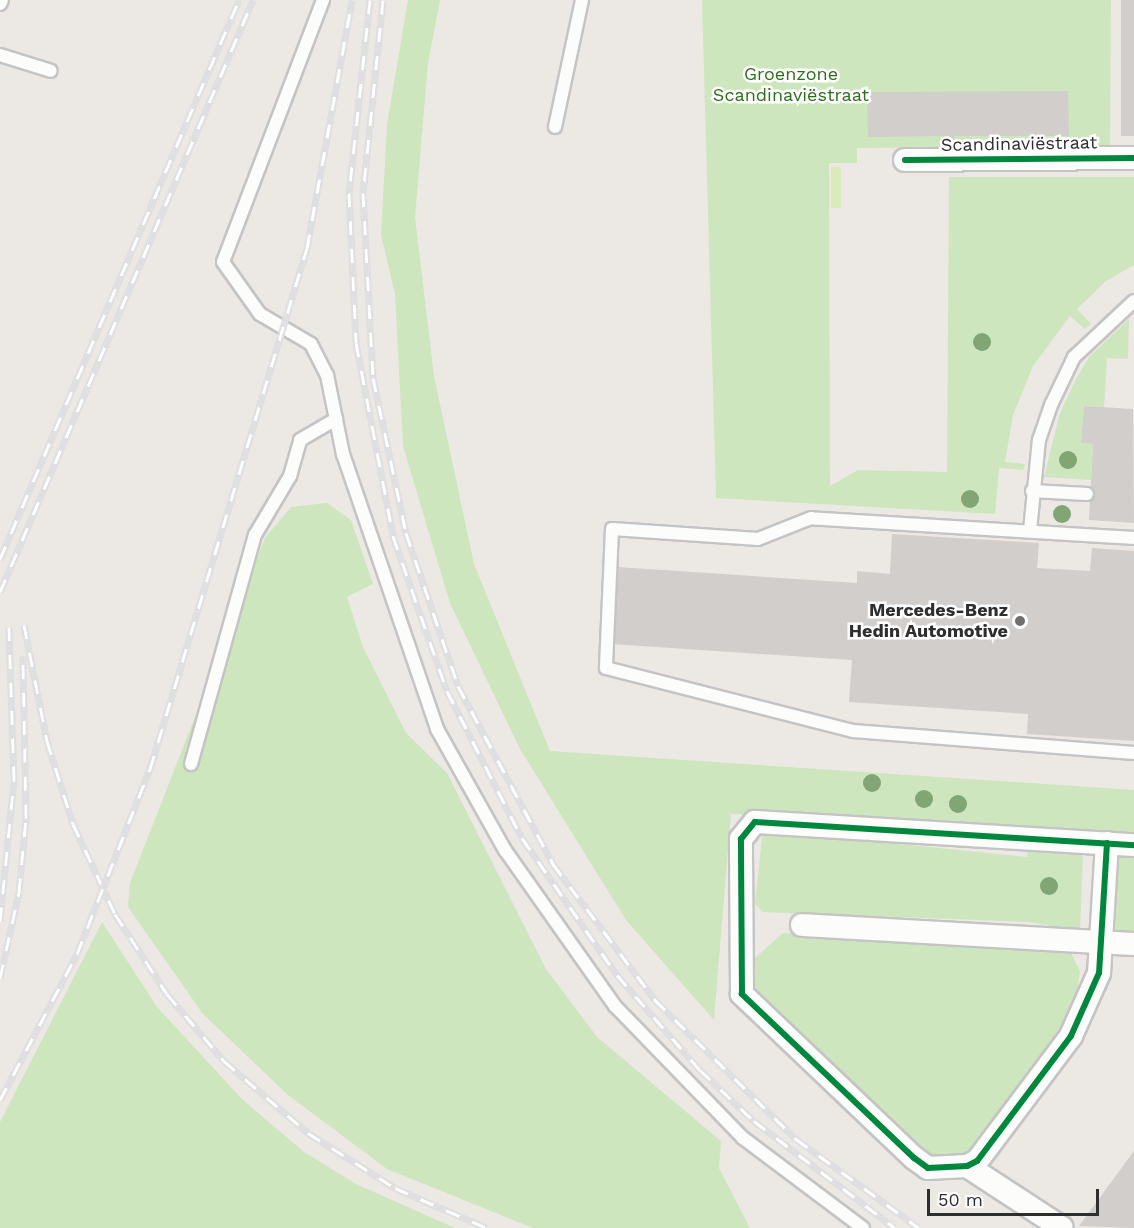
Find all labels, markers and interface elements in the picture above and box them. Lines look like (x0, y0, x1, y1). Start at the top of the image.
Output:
park label: Groenzone Scandinaviëstraat (713, 64, 869, 106)
street label: Scandinaviëstraat (941, 132, 1097, 156)
place label: Mercedes-Benz Hedin Automotive (848, 600, 1008, 642)
marker: Mercedes-Benz Hedin Automotive (1013, 614, 1027, 628)
scale bar (930, 1177, 1102, 1215)
text: 50 m (938, 1189, 983, 1210)

